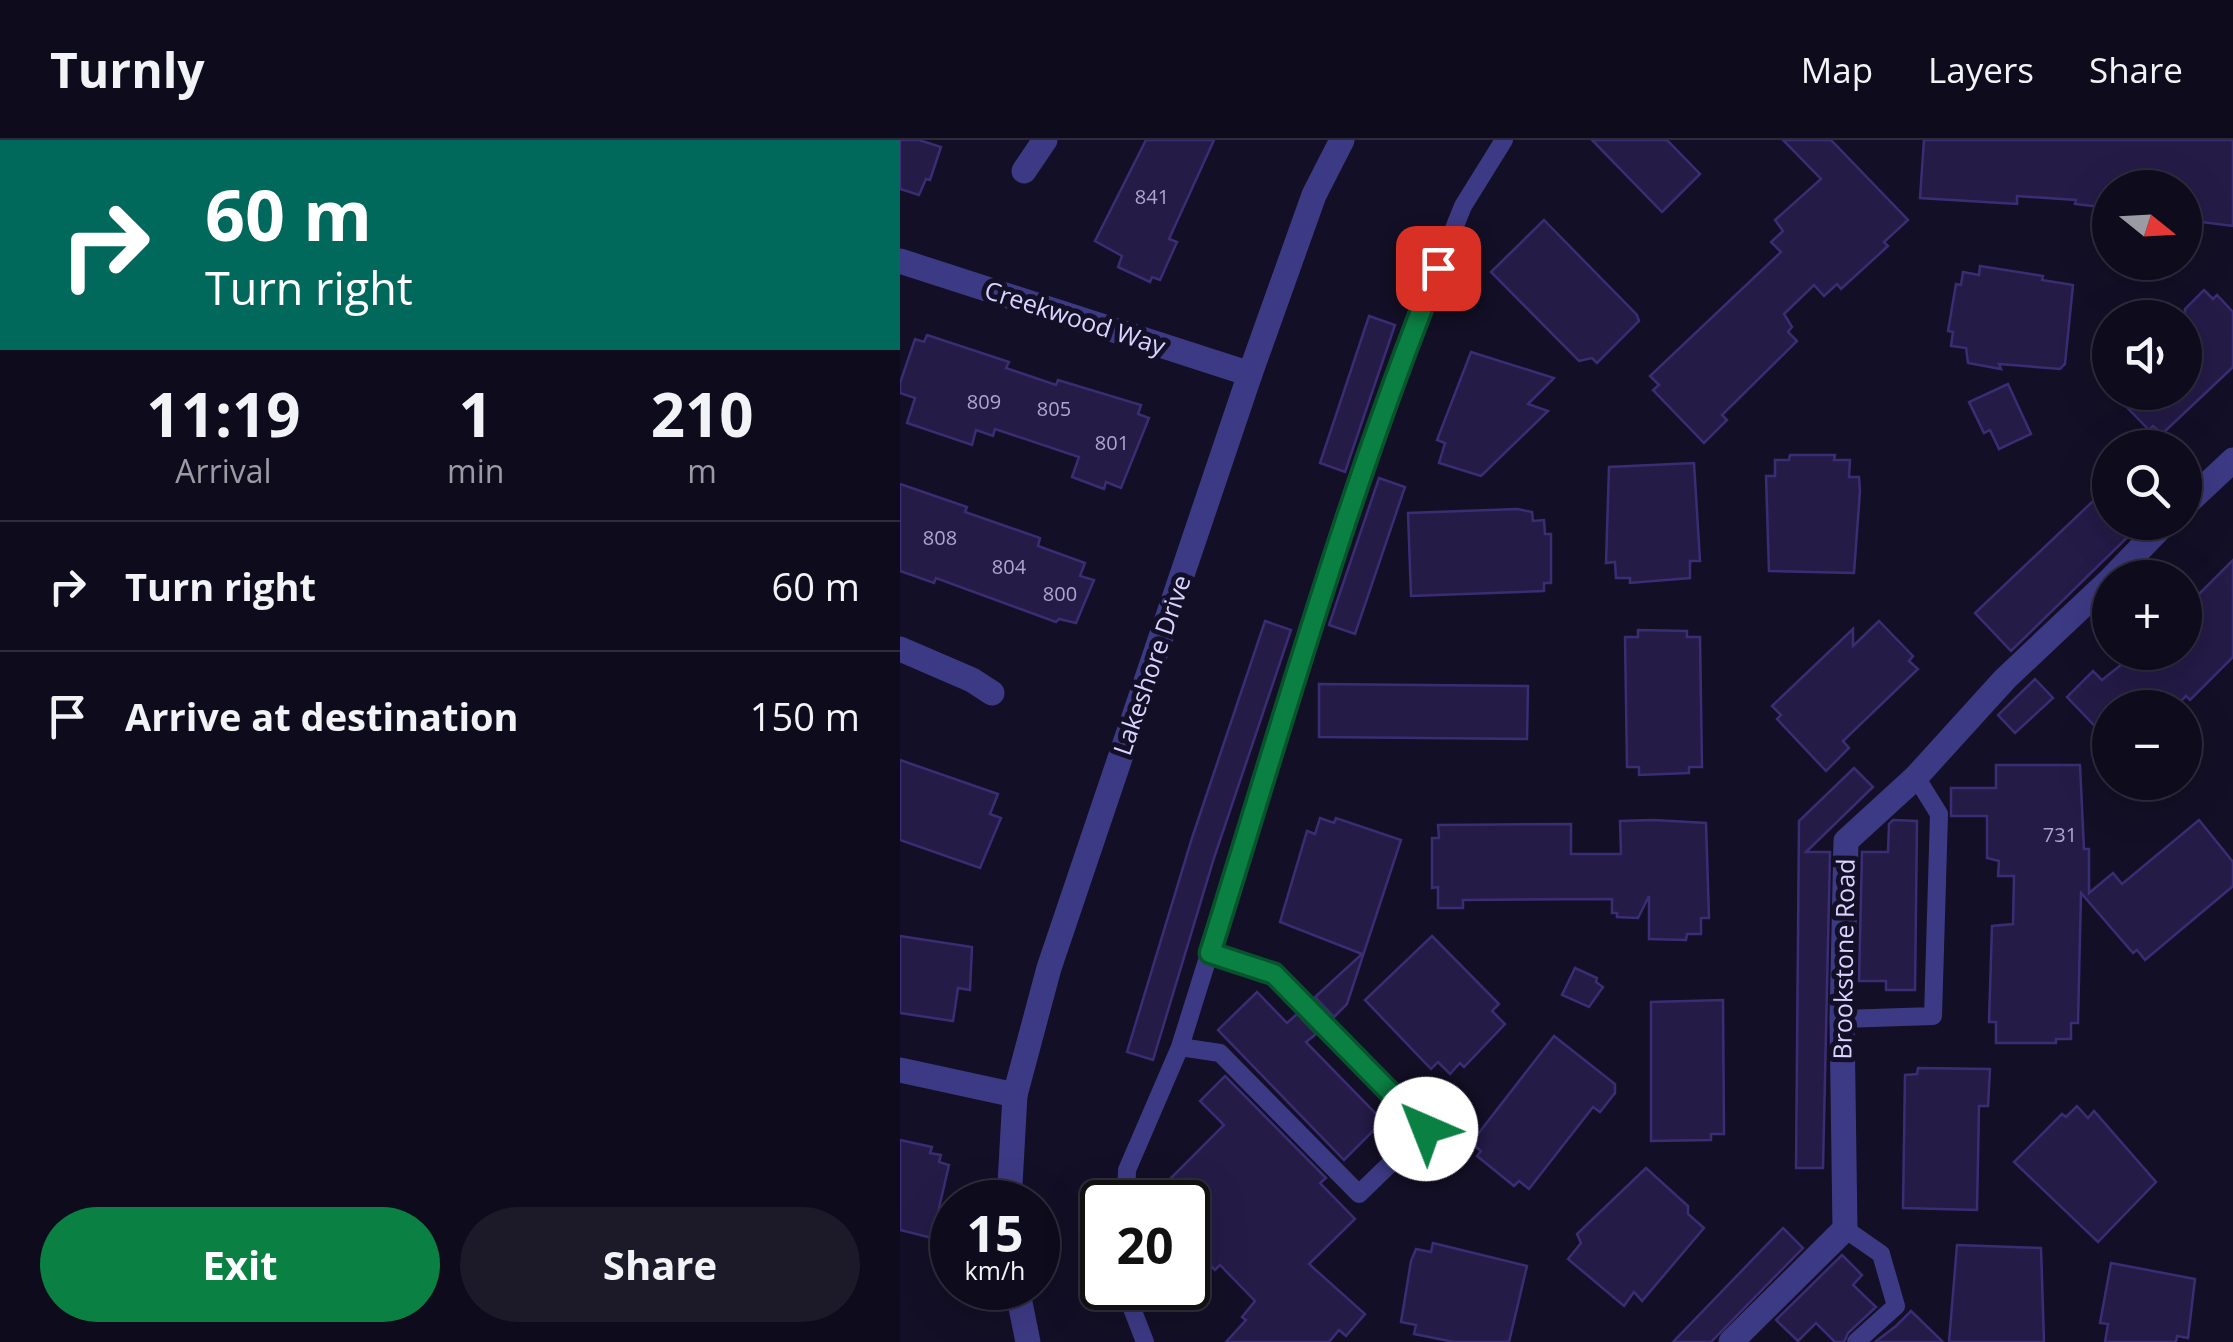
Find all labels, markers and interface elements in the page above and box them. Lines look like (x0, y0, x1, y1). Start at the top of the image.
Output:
text: Turnly (50, 37, 205, 102)
text: Map (1801, 46, 1873, 93)
text: Layers (1928, 46, 2034, 93)
text: Share (2089, 46, 2183, 93)
text: 60 m (205, 166, 372, 262)
north arrow (2092, 170, 2202, 280)
map controls (2092, 170, 2202, 800)
icon: right (40, 180, 170, 310)
house number: 841 (1135, 183, 1169, 210)
pin (1396, 226, 1481, 311)
icon: arrive (1411, 241, 1466, 296)
text: Turn right (205, 257, 413, 318)
street label: Creekwood Way (981, 272, 1170, 362)
button: sound (2092, 300, 2202, 410)
text: 11:19 (146, 373, 301, 455)
text: 1 (459, 373, 493, 455)
text: 210 (651, 373, 754, 455)
house number: 809 (967, 388, 1001, 415)
house number: 805 (1037, 395, 1071, 422)
house number: 801 (1095, 429, 1129, 456)
button: search (2092, 430, 2202, 540)
text: Arrival (175, 449, 272, 492)
text: min (447, 449, 504, 492)
text: m (687, 449, 717, 492)
house number: 808 (923, 524, 957, 551)
house number: 804 (992, 553, 1027, 580)
icon: right (40, 559, 95, 614)
text: Turn right (125, 560, 316, 612)
text: 60 m (771, 560, 860, 612)
button: + (2092, 560, 2202, 670)
street label: Lakeshore Drive (1104, 570, 1198, 759)
house number: 800 (1043, 580, 1077, 607)
icon: arrive (40, 689, 95, 744)
text: Arrive at destination (125, 690, 519, 742)
text: 150 m (750, 690, 860, 742)
button: − (2092, 690, 2202, 800)
house number: 731 (2043, 821, 2077, 848)
street label: Brookstone Road (1824, 858, 1862, 1060)
position arrow (1374, 1077, 1478, 1181)
speed limit sign: 20 (1080, 1180, 1210, 1310)
text: 15 (966, 1199, 1024, 1267)
button: Exit (40, 1207, 440, 1322)
button: Share (460, 1207, 860, 1322)
text: km/h (965, 1253, 1025, 1287)

